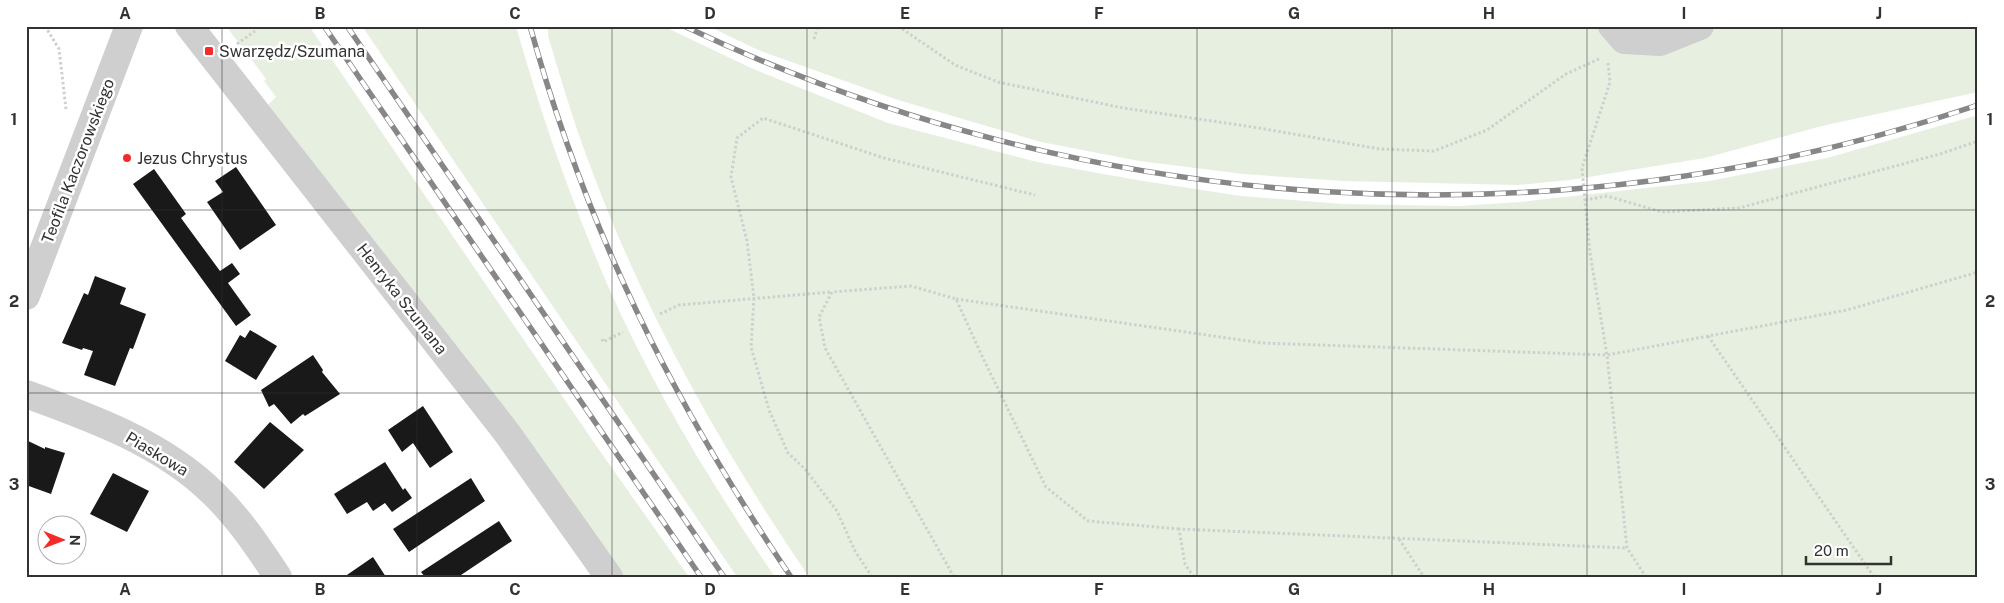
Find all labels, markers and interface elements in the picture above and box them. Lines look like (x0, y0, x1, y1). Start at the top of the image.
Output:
text: A (119, 4, 131, 23)
text: B (315, 4, 326, 23)
text: C (509, 4, 521, 23)
text: D (704, 4, 716, 23)
text: E (900, 4, 910, 23)
text: F (1094, 4, 1104, 23)
text: G (1288, 4, 1300, 23)
text: H (1483, 4, 1495, 23)
text: I (1682, 4, 1686, 23)
text: J (1876, 4, 1882, 23)
place label: Swarzędz/Szumana (219, 42, 365, 61)
marker: Swarzędz/Szumana (203, 45, 215, 57)
street label: Teofila Kaczorowskiego (38, 76, 118, 246)
text: 1 (11, 110, 17, 129)
text: 1 (1987, 110, 1993, 129)
place label: Jezus Chrystus (137, 149, 248, 168)
marker: Jezus Chrystus (121, 152, 133, 164)
street label: Henryka Szumana (353, 240, 451, 358)
text: 2 (9, 292, 19, 311)
text: 2 (1985, 292, 1995, 311)
street label: Piaskowa (122, 428, 192, 480)
text: 3 (9, 475, 19, 494)
text: 3 (1985, 475, 1995, 494)
north arrow (38, 516, 88, 566)
scale bar (1806, 533, 1892, 565)
text: N (67, 535, 83, 546)
text: 20 m (1814, 542, 1849, 559)
text: A (119, 580, 131, 599)
text: B (315, 580, 326, 599)
text: C (509, 580, 521, 599)
text: D (704, 580, 716, 599)
text: E (900, 580, 910, 599)
text: F (1094, 580, 1104, 599)
text: G (1288, 580, 1300, 599)
text: H (1483, 580, 1495, 599)
text: I (1682, 580, 1686, 599)
text: J (1876, 580, 1882, 599)

